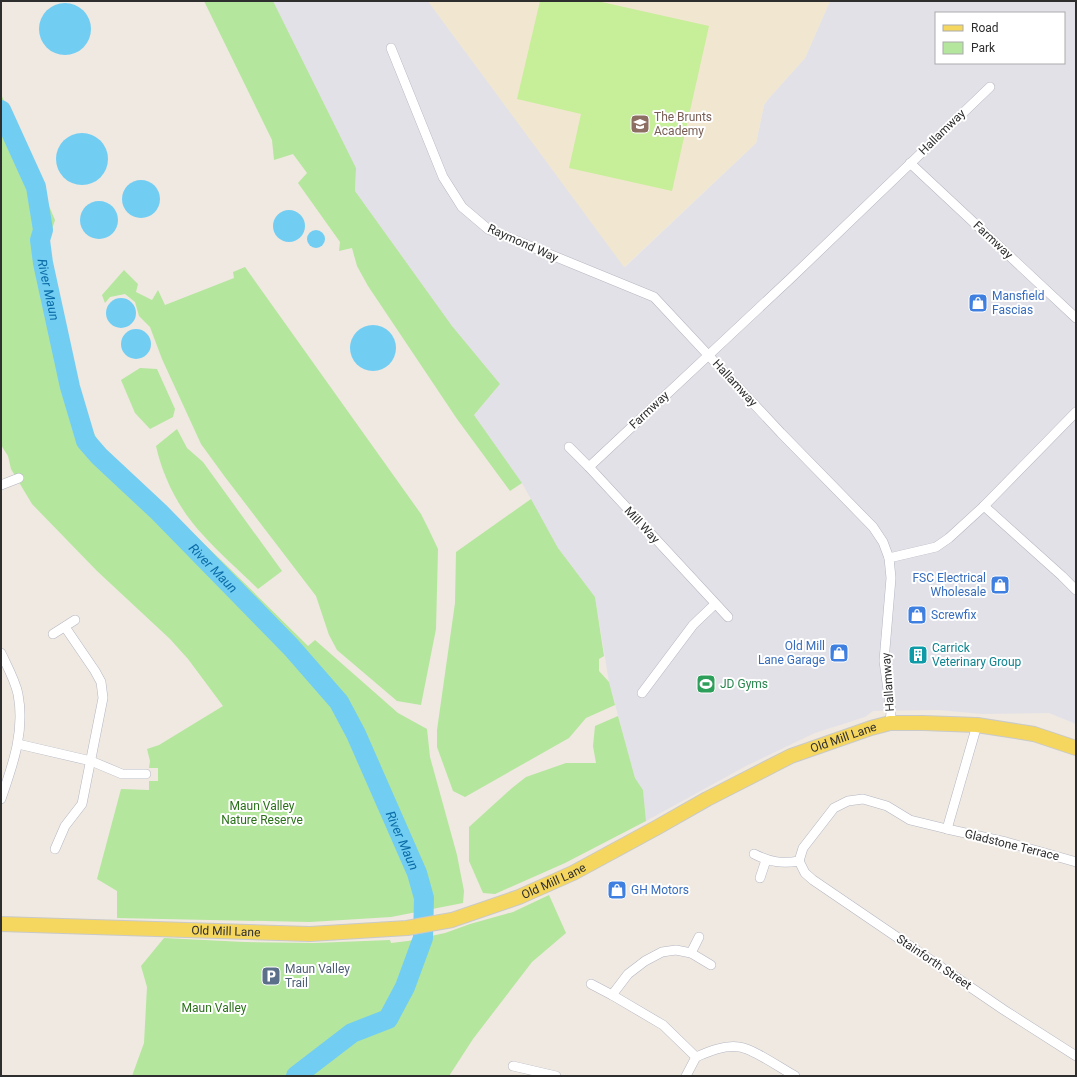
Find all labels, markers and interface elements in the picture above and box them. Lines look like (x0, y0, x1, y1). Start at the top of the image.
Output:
legend (935, 12, 1065, 64)
text: Road (971, 21, 999, 35)
text: Park (971, 41, 996, 55)
street label: Hallamway (916, 106, 968, 158)
place label: The Brunts Academy (654, 110, 712, 138)
school or university icon: The Brunts Academy (629, 113, 651, 135)
street label: Farmway (970, 218, 1016, 262)
street label: Raymond Way (486, 221, 561, 265)
water label: River Maun (35, 258, 63, 322)
place label: Mansfield Fascias (992, 289, 1045, 317)
shop icon: Mansfield Fascias (967, 292, 989, 314)
street label: Hallamway (710, 357, 760, 410)
street label: Farmway (626, 388, 672, 432)
street label: Mill Way (622, 504, 663, 546)
water label: River Maun (186, 540, 241, 596)
place label: FSC Electrical Wholesale (912, 571, 986, 599)
shop icon: FSC Electrical Wholesale (989, 574, 1011, 596)
shop icon: Screwfix (906, 604, 928, 626)
place label: Screwfix (931, 608, 976, 622)
place label: Old Mill Lane Garage (758, 639, 825, 667)
place label: Carrick Veterinary Group (932, 641, 1022, 669)
shop icon: Old Mill Lane Garage (828, 642, 850, 664)
building icon: Carrick Veterinary Group (907, 644, 929, 666)
street label: Hallamway (879, 652, 897, 712)
sports icon: JD Gyms (695, 673, 717, 695)
place label: JD Gyms (720, 677, 768, 691)
street label: Old Mill Lane (808, 720, 878, 756)
park label: Maun Valley Nature Reserve (221, 799, 303, 827)
water label: River Maun (383, 808, 422, 872)
street label: Gladstone Terrace (963, 826, 1061, 864)
street label: Old Mill Lane (519, 860, 588, 902)
shop icon: GH Motors (606, 879, 628, 901)
place label: GH Motors (631, 883, 689, 897)
street label: Old Mill Lane (191, 923, 261, 939)
street label: Stainforth Street (894, 932, 974, 992)
place label: Maun Valley Trail (285, 962, 350, 990)
parking icon: Maun Valley Trail (260, 965, 282, 987)
park label: Maun Valley (182, 1001, 247, 1015)

